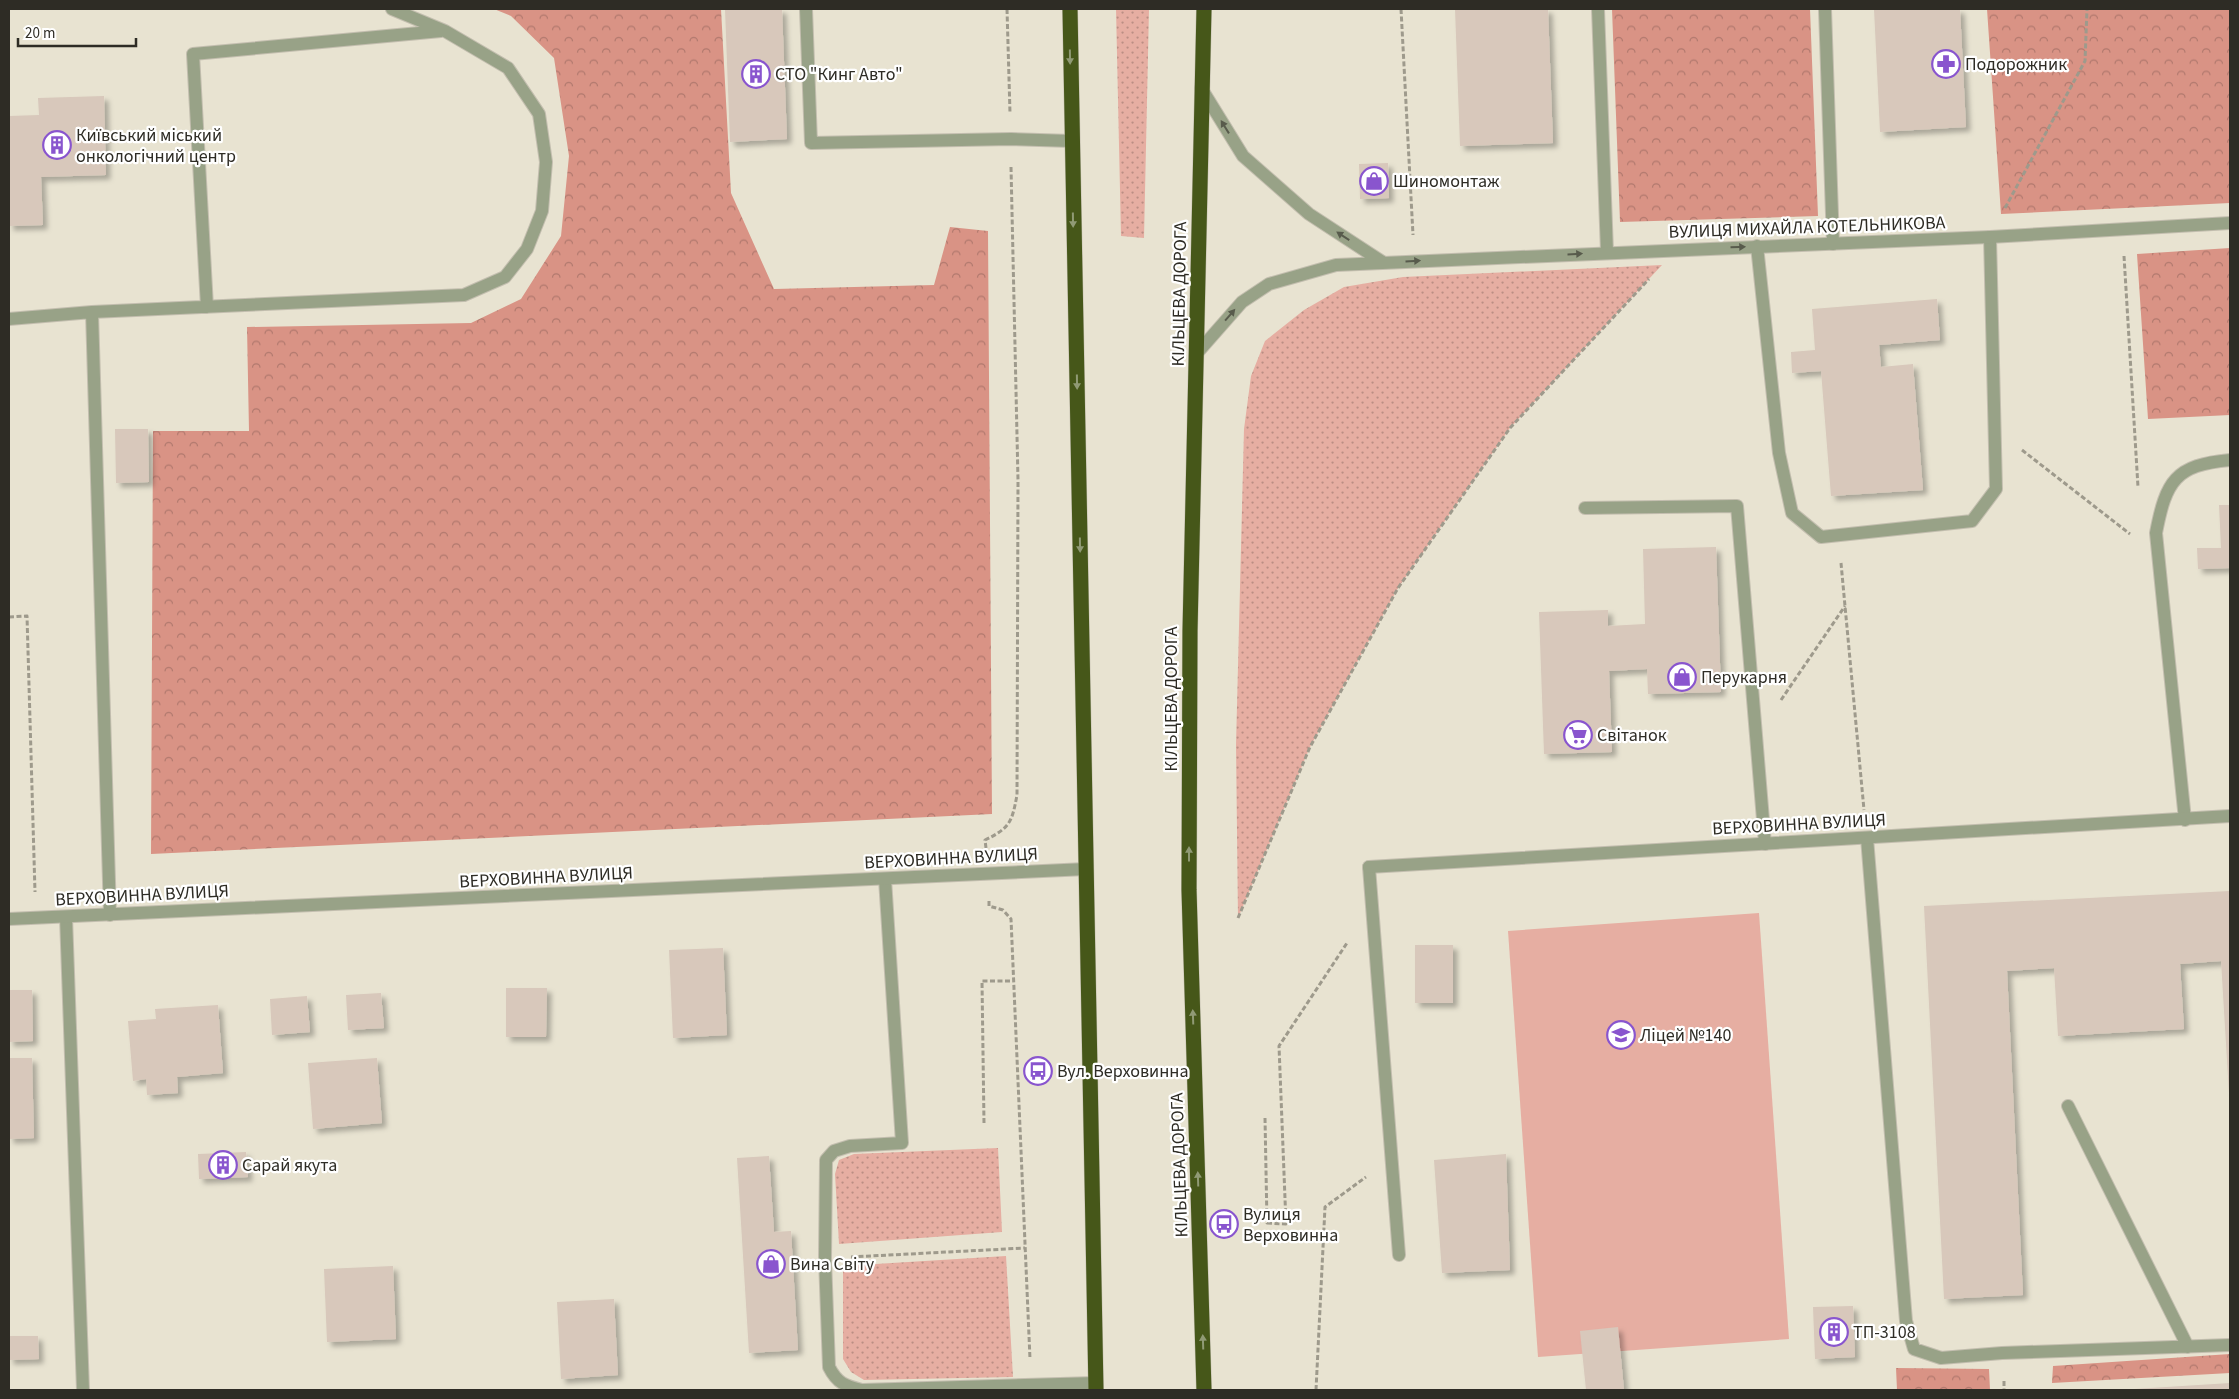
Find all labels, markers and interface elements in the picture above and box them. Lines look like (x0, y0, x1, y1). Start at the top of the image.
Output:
scale bar (18, 15, 135, 47)
text: 20 m (25, 23, 55, 44)
pharmacy icon: Подорожник (1931, 49, 1961, 79)
one-way arrow (1066, 50, 1074, 66)
place label: Подорожник (1965, 52, 2067, 77)
building icon: СТО "Кинг Авто" (741, 59, 771, 89)
place label: СТО "Кинг Авто" (775, 62, 903, 87)
one-way arrow (1221, 121, 1230, 134)
place label: Київський міський онкологічний центр (76, 123, 236, 169)
building icon: Київський міський онкологічний центр (42, 130, 72, 160)
shop icon: Шиномонтаж (1359, 166, 1389, 196)
place label: Шиномонтаж (1393, 169, 1500, 194)
street label: ВУЛИЦЯ МИХАЙЛА КОТЕЛЬНИКОВА (1668, 210, 1946, 245)
one-way arrow (1069, 212, 1077, 228)
street label: КІЛЬЦЕВА ДОРОГА (1166, 221, 1193, 367)
one-way arrow (1337, 231, 1350, 241)
one-way arrow (1730, 243, 1746, 251)
one-way arrow (1567, 249, 1583, 257)
one-way arrow (1405, 257, 1421, 265)
one-way arrow (1224, 309, 1235, 322)
one-way arrow (1073, 375, 1081, 391)
one-way arrow (1076, 537, 1084, 553)
street label: КІЛЬЦЕВА ДОРОГА (1159, 626, 1184, 771)
shop icon: Перукарня (1667, 662, 1697, 692)
place label: Перукарня (1701, 665, 1787, 690)
supermarket icon: Світанок (1563, 720, 1593, 750)
place label: Світанок (1597, 723, 1667, 748)
street label: ВЕРХОВИННА ВУЛИЦЯ (1712, 807, 1887, 842)
street label: ВЕРХОВИННА ВУЛИЦЯ (864, 841, 1039, 876)
one-way arrow (1185, 846, 1193, 862)
street label: ВЕРХОВИННА ВУЛИЦЯ (459, 860, 634, 895)
street label: ВЕРХОВИННА ВУЛИЦЯ (55, 878, 230, 913)
one-way arrow (1188, 1008, 1196, 1024)
school or university icon: Ліцей №140 (1606, 1020, 1636, 1050)
place label: Ліцей №140 (1640, 1023, 1731, 1048)
bus stop icon: Вул. Верховинна (1023, 1056, 1053, 1086)
place label: Вул. Верховинна (1057, 1059, 1189, 1084)
street label: КІЛЬЦЕВА ДОРОГА (1164, 1092, 1195, 1238)
building icon: Сарай якута (208, 1150, 238, 1180)
place label: Сарай якута (242, 1153, 337, 1178)
one-way arrow (1194, 1171, 1202, 1187)
place label: Вулиця Верховинна (1243, 1202, 1338, 1248)
bus stop icon: Вулиця Верховинна (1209, 1209, 1239, 1239)
shop icon: Вина Світу (756, 1249, 786, 1279)
place label: Вина Світу (790, 1252, 875, 1277)
building icon: ТП-3108 (1819, 1317, 1849, 1347)
place label: ТП-3108 (1853, 1320, 1916, 1345)
one-way arrow (1199, 1333, 1207, 1349)

